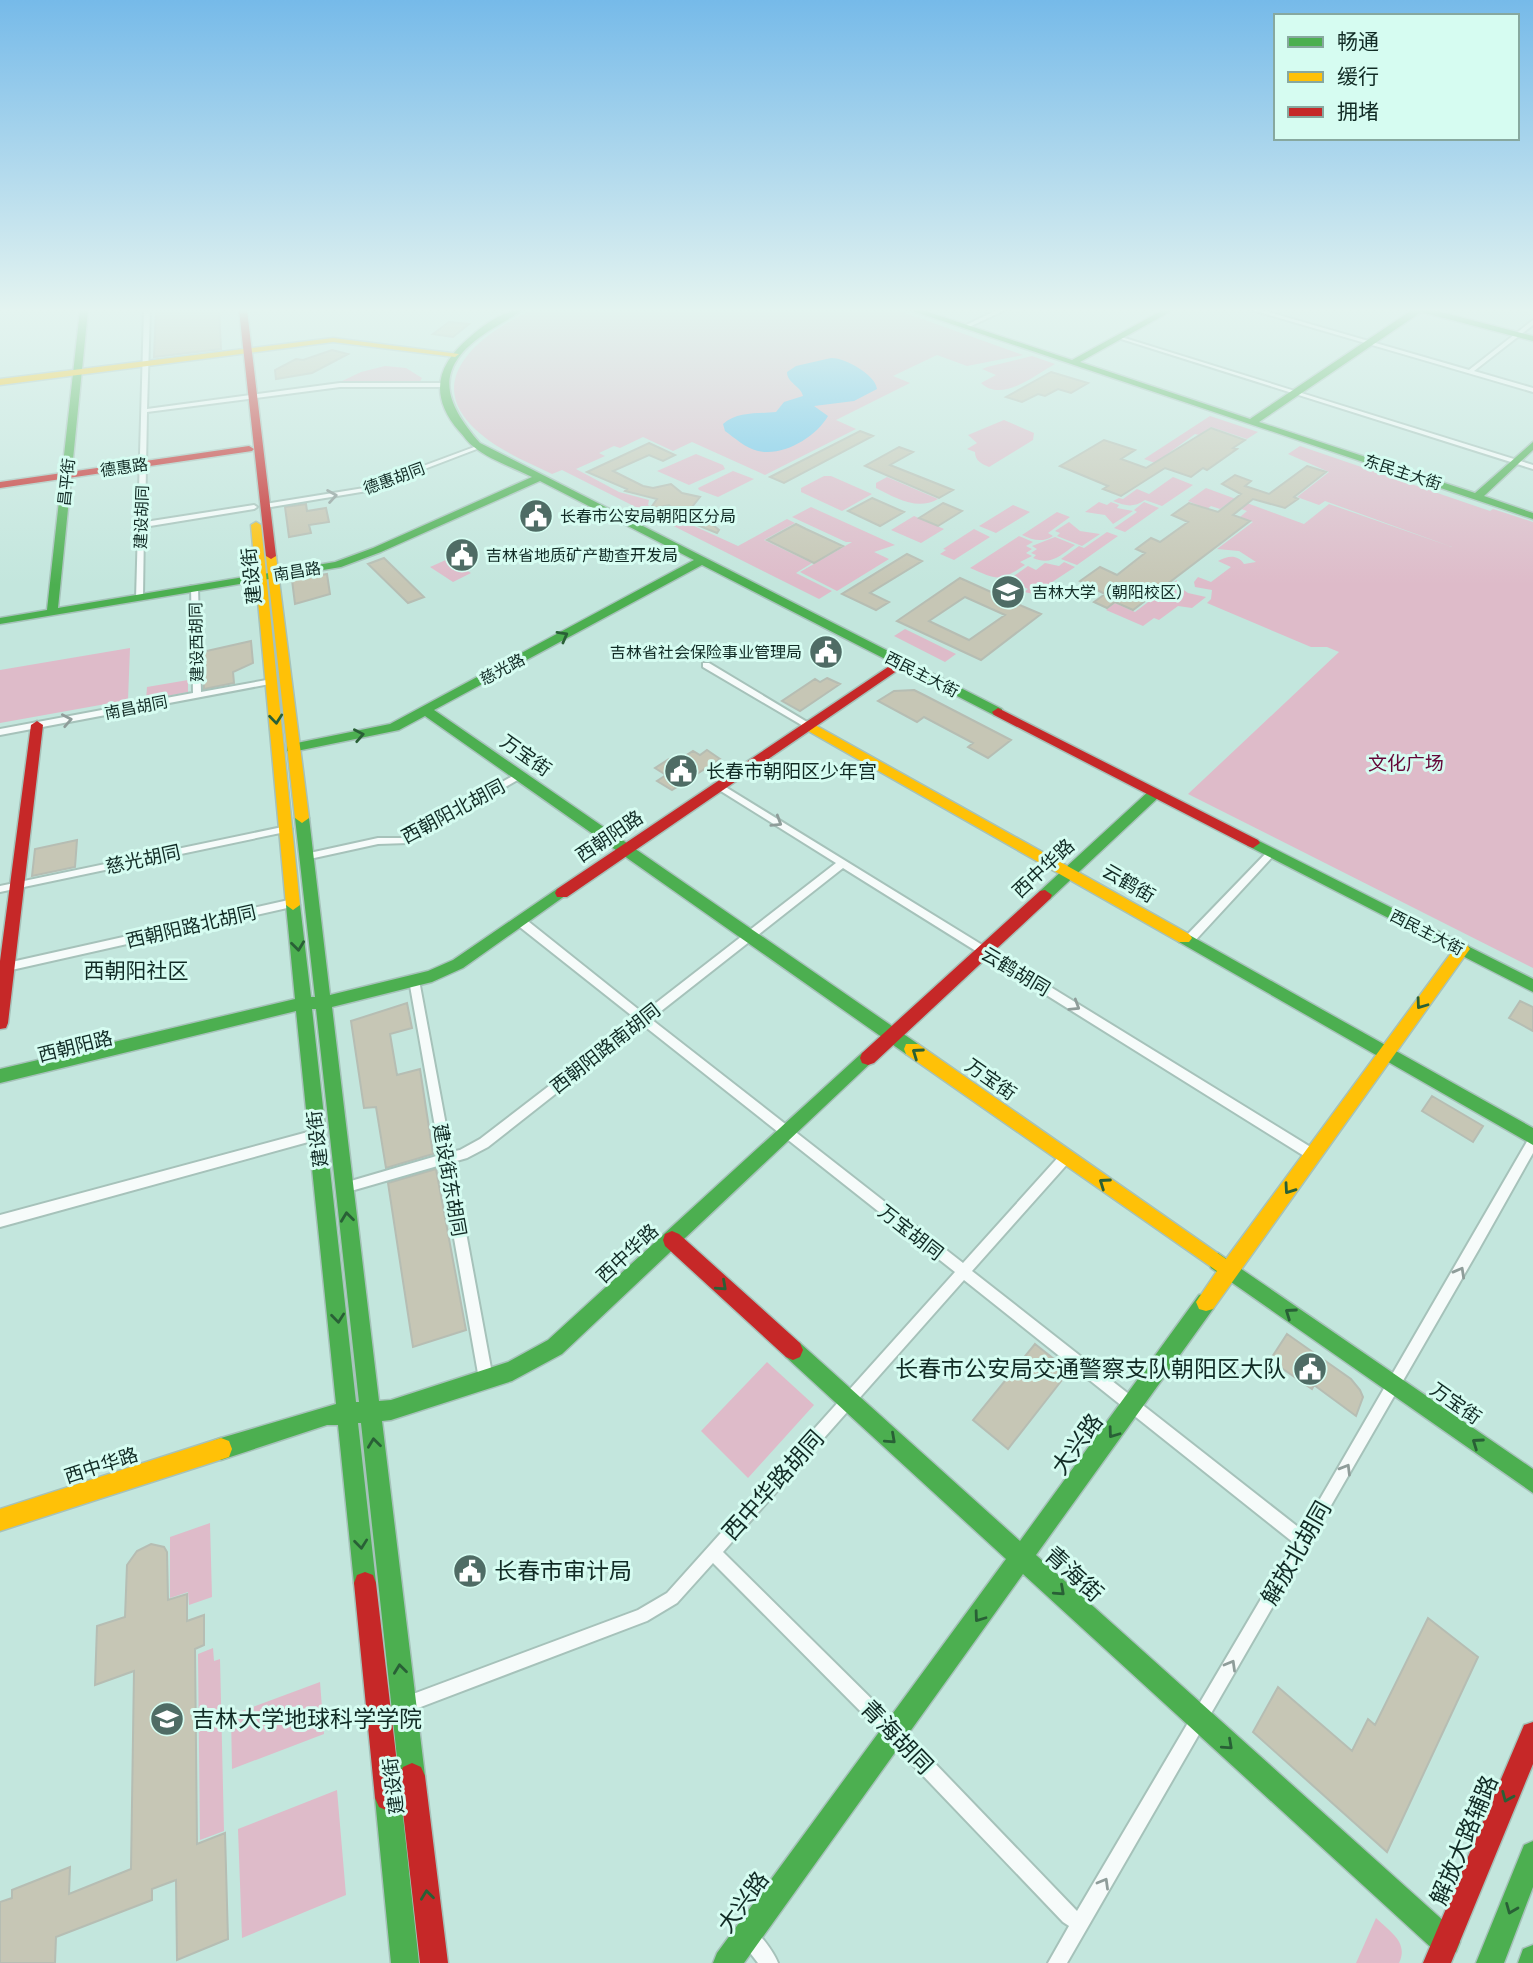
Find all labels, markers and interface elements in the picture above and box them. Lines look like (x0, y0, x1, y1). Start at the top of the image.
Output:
legend (1274, 14, 1519, 140)
text: 畅通 (1337, 28, 1379, 55)
text: 缓行 (1337, 63, 1379, 90)
text: 拥堵 (1337, 98, 1379, 125)
street label: 东民主大街 (1362, 450, 1444, 494)
street label: 德惠路 (99, 454, 149, 480)
street label: 昌平街 (54, 457, 78, 507)
street label: 德惠胡同 (361, 458, 427, 498)
street label: 建设胡同 (130, 485, 152, 549)
one-way arrow (326, 488, 338, 503)
public building icon: 长春市公安局朝阳区分局 (517, 497, 555, 535)
place label: 长春市公安局朝阳区分局 (560, 506, 736, 526)
public building icon: 吉林省地质矿产勘查开发局 (443, 536, 481, 574)
place label: 吉林省地质矿产勘查开发局 (486, 545, 678, 565)
street label: 建设街 (236, 546, 266, 606)
street label: 南昌路 (272, 557, 322, 585)
school or university icon: 吉林大学（朝阳校区） (989, 573, 1027, 611)
place label: 吉林大学（朝阳校区） (1032, 582, 1192, 602)
street label: 建设西胡同 (185, 602, 207, 682)
one-way arrow (556, 631, 568, 644)
public building icon: 吉林省社会保险事业管理局 (807, 633, 845, 671)
place label: 吉林省社会保险事业管理局 (610, 642, 802, 662)
street label: 西民主大街 (882, 647, 962, 701)
street label: 慈光路 (476, 649, 528, 689)
street label: 南昌胡同 (103, 691, 169, 723)
one-way arrow (61, 713, 73, 728)
one-way arrow (268, 714, 283, 725)
one-way arrow (353, 729, 365, 744)
street label: 万宝街 (496, 729, 556, 781)
park label: 文化广场 (1368, 751, 1444, 775)
public building icon: 长春市朝阳区少年宫 (662, 752, 700, 790)
place label: 长春市朝阳区少年宫 (706, 759, 877, 783)
street label: 西朝阳北胡同 (397, 774, 509, 848)
street label: 西朝阳路 (571, 805, 647, 867)
one-way arrow (770, 813, 783, 826)
street label: 西中华路 (1007, 833, 1079, 903)
street label: 慈光胡同 (103, 839, 183, 879)
street label: 云鹤街 (1098, 858, 1160, 908)
street label: 西朝阳路北胡同 (123, 899, 259, 953)
street label: 西民主大街 (1387, 905, 1467, 959)
one-way arrow (290, 940, 305, 952)
street label: 云鹤胡同 (977, 941, 1055, 1001)
district label: 西朝阳社区 (84, 957, 189, 984)
one-way arrow (1417, 997, 1429, 1009)
street label: 西朝阳路南胡同 (545, 998, 665, 1098)
one-way arrow (1067, 998, 1080, 1011)
street label: 西朝阳路 (35, 1025, 115, 1067)
one-way arrow (912, 1049, 925, 1061)
street label: 万宝街 (961, 1053, 1021, 1105)
street label: 建设街 (302, 1109, 332, 1169)
street label: 建设街东胡同 (428, 1122, 472, 1238)
one-way arrow (1099, 1179, 1112, 1191)
one-way arrow (1285, 1181, 1297, 1194)
street label: 万宝胡同 (874, 1199, 948, 1265)
one-way arrow (340, 1211, 355, 1223)
street label: 西中华路 (591, 1218, 663, 1288)
one-way arrow (1452, 1267, 1465, 1279)
one-way arrow (714, 1278, 727, 1290)
one-way arrow (1285, 1309, 1298, 1321)
one-way arrow (330, 1312, 345, 1324)
public building icon: 长春市公安局交通警察支队朝阳区大队 (1291, 1350, 1329, 1388)
place label: 长春市公安局交通警察支队朝阳区大队 (895, 1354, 1286, 1383)
street label: 万宝街 (1426, 1377, 1486, 1429)
street label: 大兴路 (1045, 1407, 1109, 1480)
street label: 西中华路胡同 (716, 1424, 830, 1546)
one-way arrow (1108, 1426, 1121, 1438)
one-way arrow (883, 1430, 896, 1443)
one-way arrow (366, 1437, 381, 1449)
one-way arrow (1472, 1439, 1485, 1451)
street label: 西中华路 (61, 1442, 141, 1488)
one-way arrow (1337, 1463, 1350, 1476)
street label: 解放北胡同 (1254, 1496, 1337, 1610)
one-way arrow (353, 1539, 368, 1550)
street label: 青海街 (1039, 1540, 1110, 1607)
public building icon: 长春市审计局 (451, 1552, 489, 1590)
place label: 长春市审计局 (494, 1556, 632, 1585)
one-way arrow (1052, 1583, 1065, 1596)
one-way arrow (974, 1609, 987, 1622)
one-way arrow (1222, 1660, 1235, 1673)
one-way arrow (393, 1663, 408, 1675)
street label: 青海胡同 (855, 1693, 940, 1780)
school or university icon: 吉林大学地球科学学院 (148, 1700, 186, 1738)
place label: 吉林大学地球科学学院 (192, 1704, 422, 1733)
one-way arrow (1220, 1736, 1233, 1749)
street label: 建设街 (378, 1756, 408, 1816)
street label: 解放大路辅路 (1423, 1771, 1504, 1909)
one-way arrow (1501, 1790, 1515, 1802)
street label: 大兴路 (711, 1865, 775, 1938)
one-way arrow (1096, 1877, 1109, 1890)
one-way arrow (419, 1889, 434, 1901)
one-way arrow (1506, 1902, 1520, 1914)

